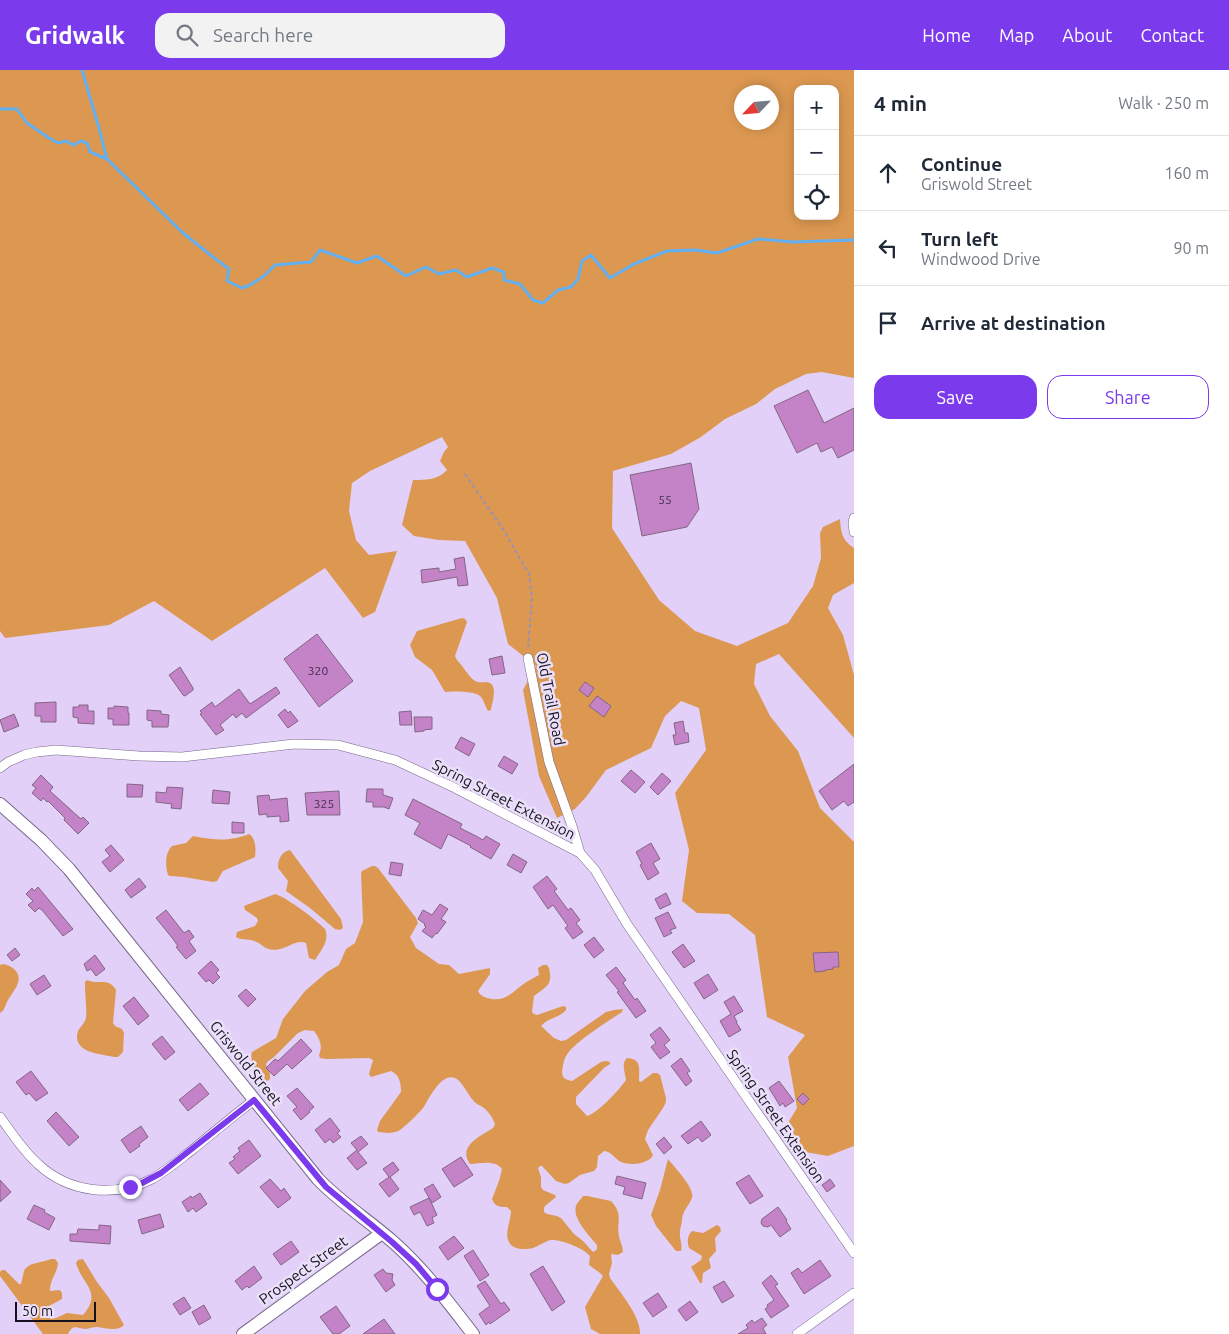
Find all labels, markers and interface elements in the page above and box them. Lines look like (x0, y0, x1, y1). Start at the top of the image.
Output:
search box (155, 13, 505, 58)
icon: search (173, 21, 201, 49)
text: Gridwalk (25, 22, 125, 49)
text: Search here (213, 24, 313, 46)
text: Home (922, 25, 971, 45)
text: Map (999, 25, 1034, 45)
text: About (1062, 25, 1112, 45)
text: Contact (1140, 25, 1204, 45)
north arrow (734, 85, 779, 130)
map controls (794, 85, 839, 220)
button: + (794, 85, 839, 130)
text: 4 min (874, 91, 927, 115)
text: Walk · 250 m (1118, 94, 1209, 112)
button: − (794, 130, 839, 175)
text: Continue (921, 153, 1002, 175)
icon: ahead (874, 159, 902, 187)
text: 160 m (1164, 164, 1209, 182)
button: locate (794, 175, 839, 220)
text: Griswold Street (921, 175, 1032, 193)
text: Turn left (921, 228, 999, 250)
icon: left (874, 234, 902, 262)
text: 90 m (1173, 239, 1209, 257)
text: Windwood Drive (921, 250, 1040, 268)
icon: arrive (874, 309, 902, 337)
text: Arrive at destination (921, 312, 1106, 334)
button: Save (874, 375, 1037, 419)
button: Share (1047, 375, 1209, 419)
house number: 55 (658, 493, 672, 506)
street label: Old Trail Road (534, 651, 568, 747)
house number: 320 (308, 664, 328, 677)
street label: Spring Street Extension (430, 756, 578, 842)
house number: 325 (314, 797, 334, 810)
street label: Griswold Street (207, 1017, 285, 1109)
street label: Spring Street Extension (724, 1046, 828, 1186)
route end (119, 1176, 142, 1199)
street label: Prospect Street (255, 1232, 351, 1308)
route start (426, 1278, 449, 1301)
scale bar (15, 1299, 96, 1322)
text: 50 m (22, 1303, 53, 1319)

